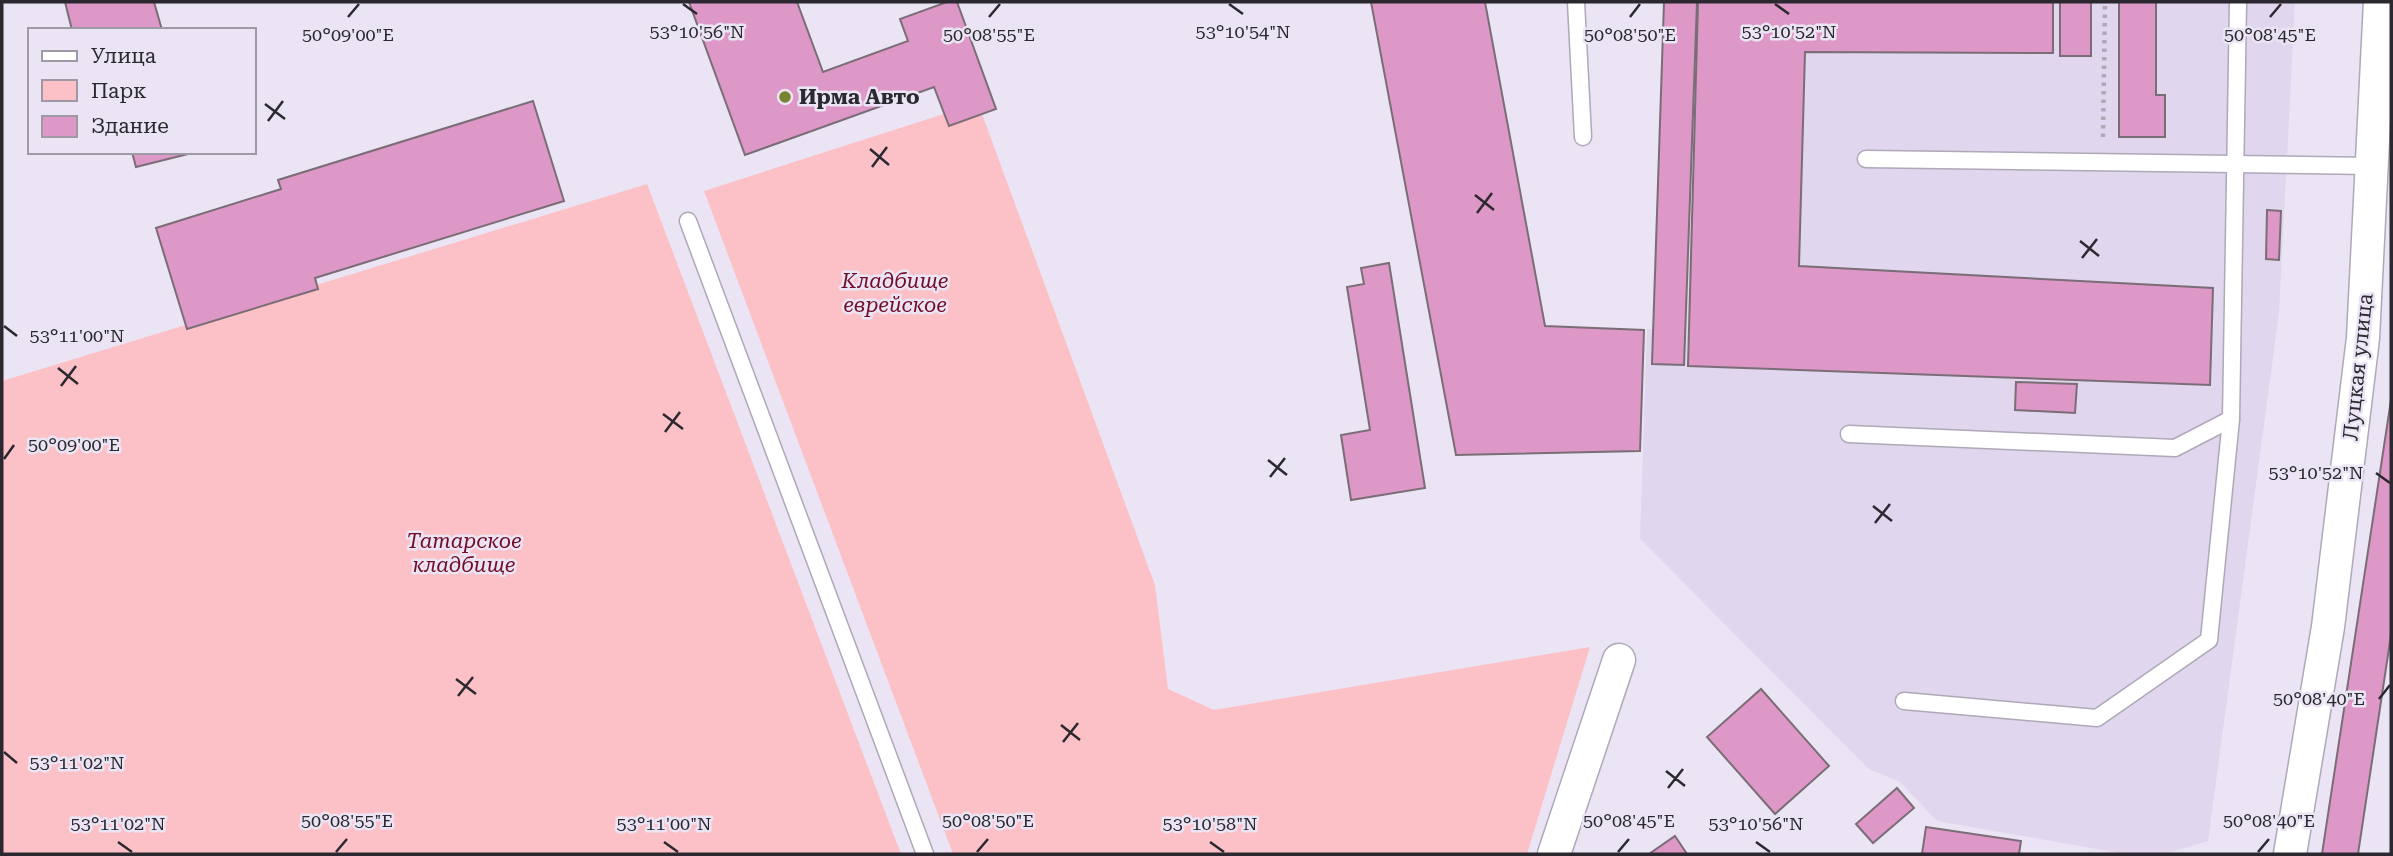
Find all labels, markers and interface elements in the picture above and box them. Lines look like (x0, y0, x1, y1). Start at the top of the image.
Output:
text: 53°10'56"N (650, 21, 744, 42)
text: 53°10'54"N (1196, 21, 1290, 42)
text: 53°10'52"N (1742, 21, 1836, 42)
text: 50°09'00"E (302, 24, 394, 45)
text: 50°08'55"E (943, 24, 1035, 45)
text: 50°08'50"E (1584, 24, 1676, 45)
text: 50°08'45"E (2224, 24, 2316, 45)
legend (28, 28, 256, 154)
text: Улица (91, 44, 157, 68)
text: Парк (91, 79, 147, 103)
place label: Ирма Авто (799, 85, 920, 109)
marker: Ирма Авто (777, 89, 793, 105)
text: Здание (91, 114, 169, 138)
park label: Кладбище еврейское (841, 269, 948, 317)
street label: Луцкая улица (2338, 292, 2378, 442)
text: 53°11'00"N (30, 325, 124, 346)
text: 50°09'00"E (28, 434, 120, 455)
text: 53°10'52"N (2269, 462, 2363, 483)
park label: Татарское кладбище (406, 529, 522, 577)
text: 50°08'40"E (2273, 688, 2365, 709)
text: 53°11'02"N (30, 752, 124, 773)
text: 50°08'55"E (301, 810, 393, 831)
text: 50°08'50"E (942, 810, 1034, 831)
text: 50°08'45"E (1583, 810, 1675, 831)
text: 50°08'40"E (2223, 810, 2315, 831)
text: 53°11'02"N (71, 813, 165, 834)
text: 53°11'00"N (617, 813, 711, 834)
text: 53°10'58"N (1163, 813, 1257, 834)
text: 53°10'56"N (1709, 813, 1803, 834)

